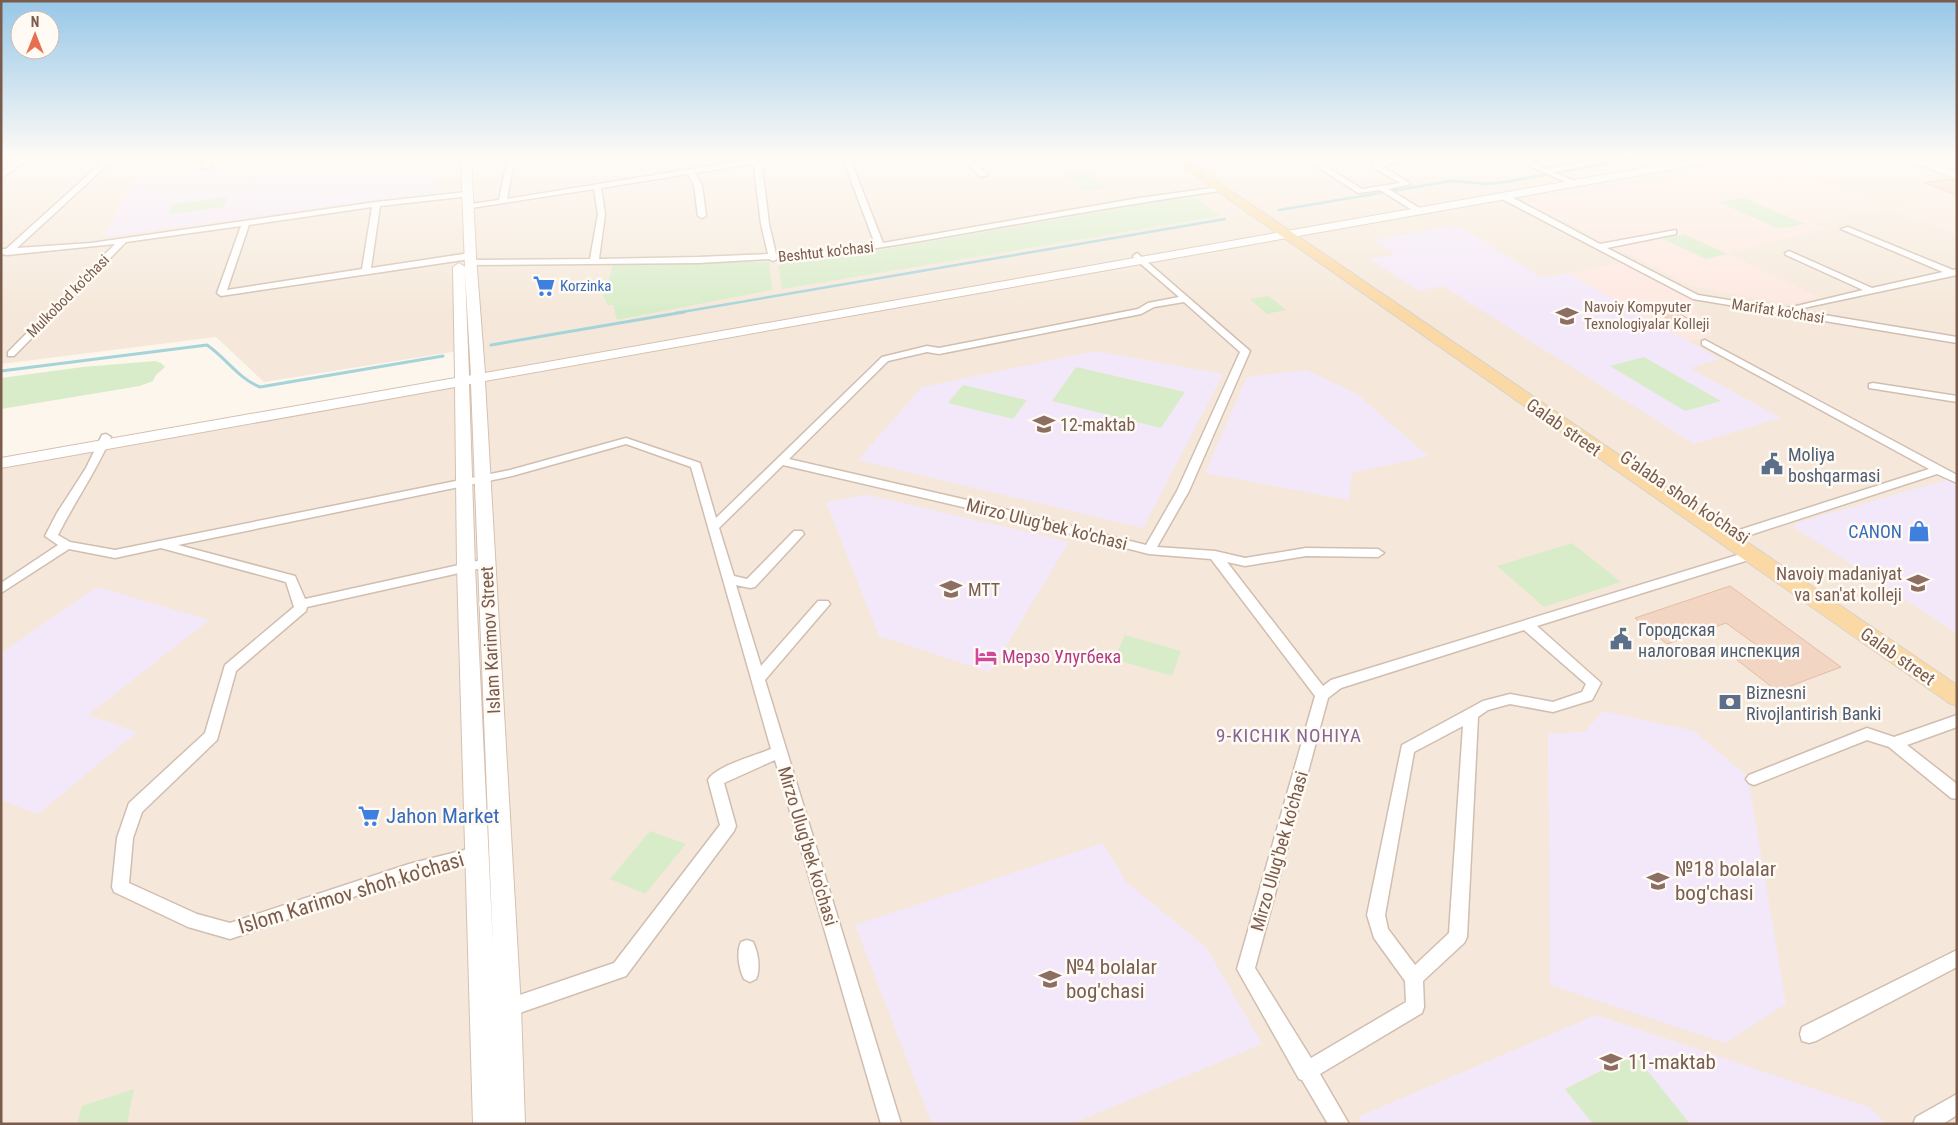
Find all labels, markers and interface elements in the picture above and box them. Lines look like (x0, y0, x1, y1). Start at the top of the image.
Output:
north arrow (10, 10, 60, 60)
text: N (31, 14, 39, 30)
street label: Beshtut ko'chasi (777, 238, 875, 266)
street label: Mulkobod ko'chasi (23, 251, 113, 341)
supermarket icon: Korzinka (531, 273, 557, 299)
place label: Korzinka (560, 277, 611, 295)
street label: Marifat ko'chasi (1730, 295, 1826, 327)
place label: Navoiy Kompyuter Texnologiyalar Kolleji (1584, 298, 1710, 333)
school or university icon: Navoiy Kompyuter Texnologiyalar Kolleji (1554, 303, 1580, 329)
street label: Galab street (1523, 394, 1605, 460)
school or university icon: 12-maktab (1031, 411, 1057, 437)
place label: 12-maktab (1060, 414, 1135, 435)
place label: Moliya boshqarmasi (1788, 444, 1880, 486)
street label: G'alaba shoh ko'chasi (1616, 446, 1754, 548)
public building icon: Moliya boshqarmasi (1759, 451, 1785, 477)
street label: Mirzo Ulug'bek ko'chasi (964, 494, 1130, 554)
shop icon: CANON (1906, 518, 1932, 544)
place label: CANON (1848, 521, 1902, 542)
place label: Navoiy madaniyat va san'at kolleji (1776, 563, 1902, 605)
street label: Islam Karimov Street (476, 566, 504, 714)
school or university icon: Navoiy madaniyat va san'at kolleji (1905, 570, 1931, 596)
school or university icon: MTT (938, 576, 964, 602)
place label: MTT (968, 579, 1000, 600)
place label: Городская налоговая инспекция (1638, 619, 1800, 661)
street label: Galab street (1857, 623, 1939, 689)
public building icon: Городская налоговая инспекция (1608, 626, 1634, 652)
hotel icon: Мерзо Улугбека (973, 643, 999, 669)
place label: Мерзо Улугбека (1002, 646, 1121, 667)
place label: Biznesni Rivojlantirish Banki (1746, 682, 1881, 724)
bank icon: Biznesni Rivojlantirish Banki (1717, 689, 1743, 715)
district label: 9-KICHIK NOHIYA (1216, 724, 1362, 747)
street label: Mirzo Ulug'bek ko'chasi (774, 764, 842, 928)
street label: Mirzo Ulug'bek ko'chasi (1246, 769, 1312, 933)
supermarket icon: Jahon Market (356, 803, 382, 829)
place label: Jahon Market (386, 804, 500, 828)
street label: Islom Karimov shoh ko'chasi (235, 847, 467, 939)
place label: №18 bolalar bog'chasi (1675, 857, 1776, 905)
school or university icon: №18 bolalar bog'chasi (1645, 868, 1671, 894)
place label: №4 bolalar bog'chasi (1066, 955, 1157, 1003)
school or university icon: №4 bolalar bog'chasi (1037, 966, 1063, 992)
school or university icon: 11-maktab (1598, 1049, 1624, 1075)
place label: 11-maktab (1628, 1050, 1716, 1074)

